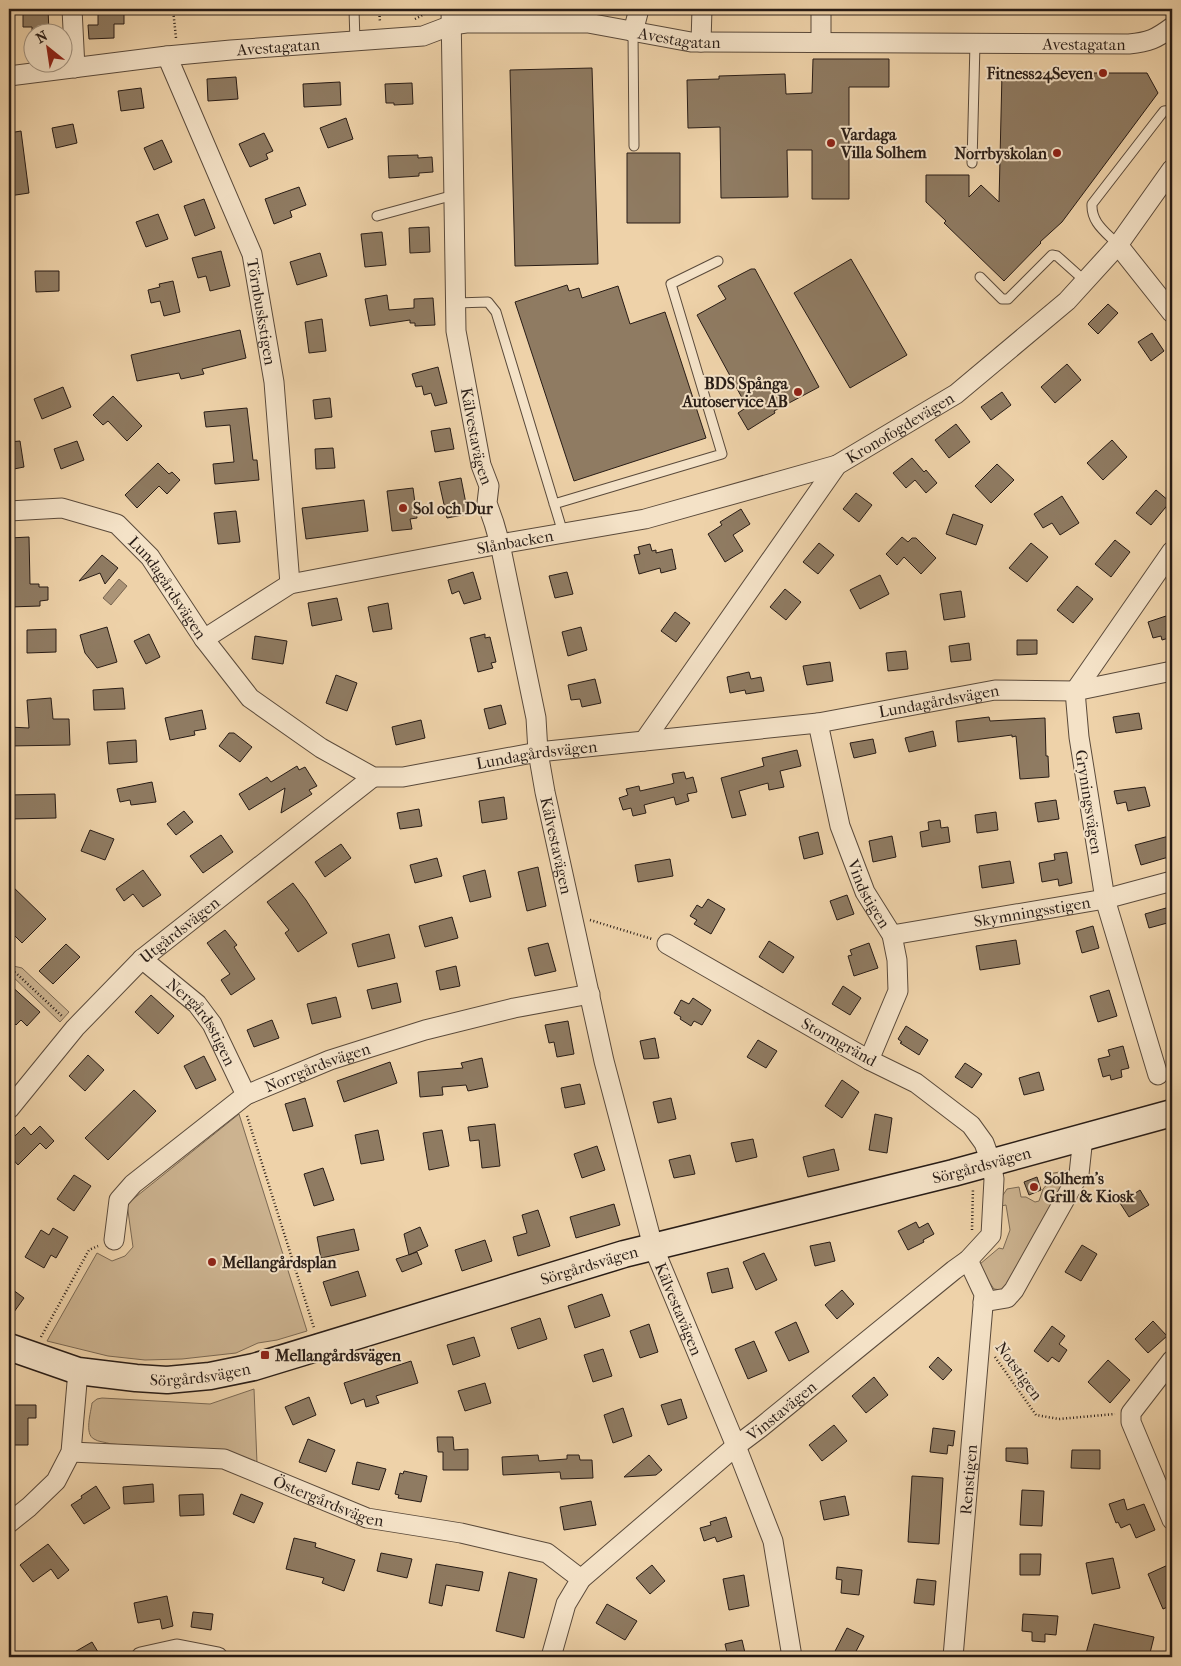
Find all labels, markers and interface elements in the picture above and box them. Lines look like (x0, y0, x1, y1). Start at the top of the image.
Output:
north arrow (22, 22, 72, 72)
street label: Avestagatan (636, 23, 721, 52)
text: N (33, 27, 51, 47)
street label: Avestagatan (235, 34, 321, 59)
street label: Avestagatan (1041, 34, 1126, 53)
place label: Fitness24Seven (986, 64, 1094, 84)
marker: Fitness24Seven (1097, 67, 1109, 79)
place label: Vardaga Villa Solhem (840, 125, 927, 162)
marker: Vardaga Villa Solhem (825, 137, 837, 149)
place label: Norrbyskolan (954, 144, 1048, 164)
marker: Norrbyskolan (1051, 147, 1063, 159)
street label: Törnbuskstigen (243, 257, 281, 367)
place label: BDS Spånga Autoservice AB (682, 374, 789, 411)
street label: Kälvestavägen (457, 386, 497, 488)
marker: BDS Spånga Autoservice AB (792, 386, 804, 398)
street label: Kronofogdevägen (842, 388, 958, 467)
place label: Sol och Dur (413, 499, 494, 518)
marker: Sol och Dur (397, 502, 409, 514)
street label: Slånbacken (475, 525, 555, 558)
street label: Lundagårdsvägen (125, 532, 211, 643)
street label: Lundagårdsvägen (877, 680, 1001, 721)
street label: Lundagårdsvägen (474, 736, 599, 773)
street label: Gryningsvägen (1071, 748, 1107, 856)
street label: Kälvestavägen (537, 795, 577, 896)
street label: Vindstigen (844, 855, 895, 932)
street label: Utgårdsvägen (135, 892, 223, 967)
street label: Skymningsstigen (972, 892, 1093, 931)
street label: Nergårdsstigen (163, 974, 240, 1069)
street label: Stormgränd (798, 1014, 880, 1071)
street label: Norrgårdsvägen (262, 1038, 373, 1096)
street label: Sörgårdsvägen (930, 1142, 1034, 1187)
place label: Solhem's Grill & Kiosk (1044, 1169, 1135, 1206)
marker: Solhem's Grill & Kiosk (1028, 1181, 1040, 1193)
street label: Sörgårdsvägen (538, 1241, 641, 1289)
place label: Mellangårdsplan (221, 1253, 337, 1273)
marker: Mellangårdsplan (206, 1256, 218, 1268)
street label: Kälvestavägen (651, 1259, 707, 1359)
street label: Notstigen (991, 1338, 1047, 1405)
place label: Mellangårdsvägen (274, 1346, 402, 1366)
marker: Mellangårdsvägen (259, 1349, 271, 1361)
street label: Sörgårdsvägen (149, 1358, 253, 1390)
street label: Vinstavägen (742, 1376, 821, 1445)
street label: Renstigen (956, 1443, 981, 1516)
street label: Östergårdsvägen (271, 1471, 386, 1530)

